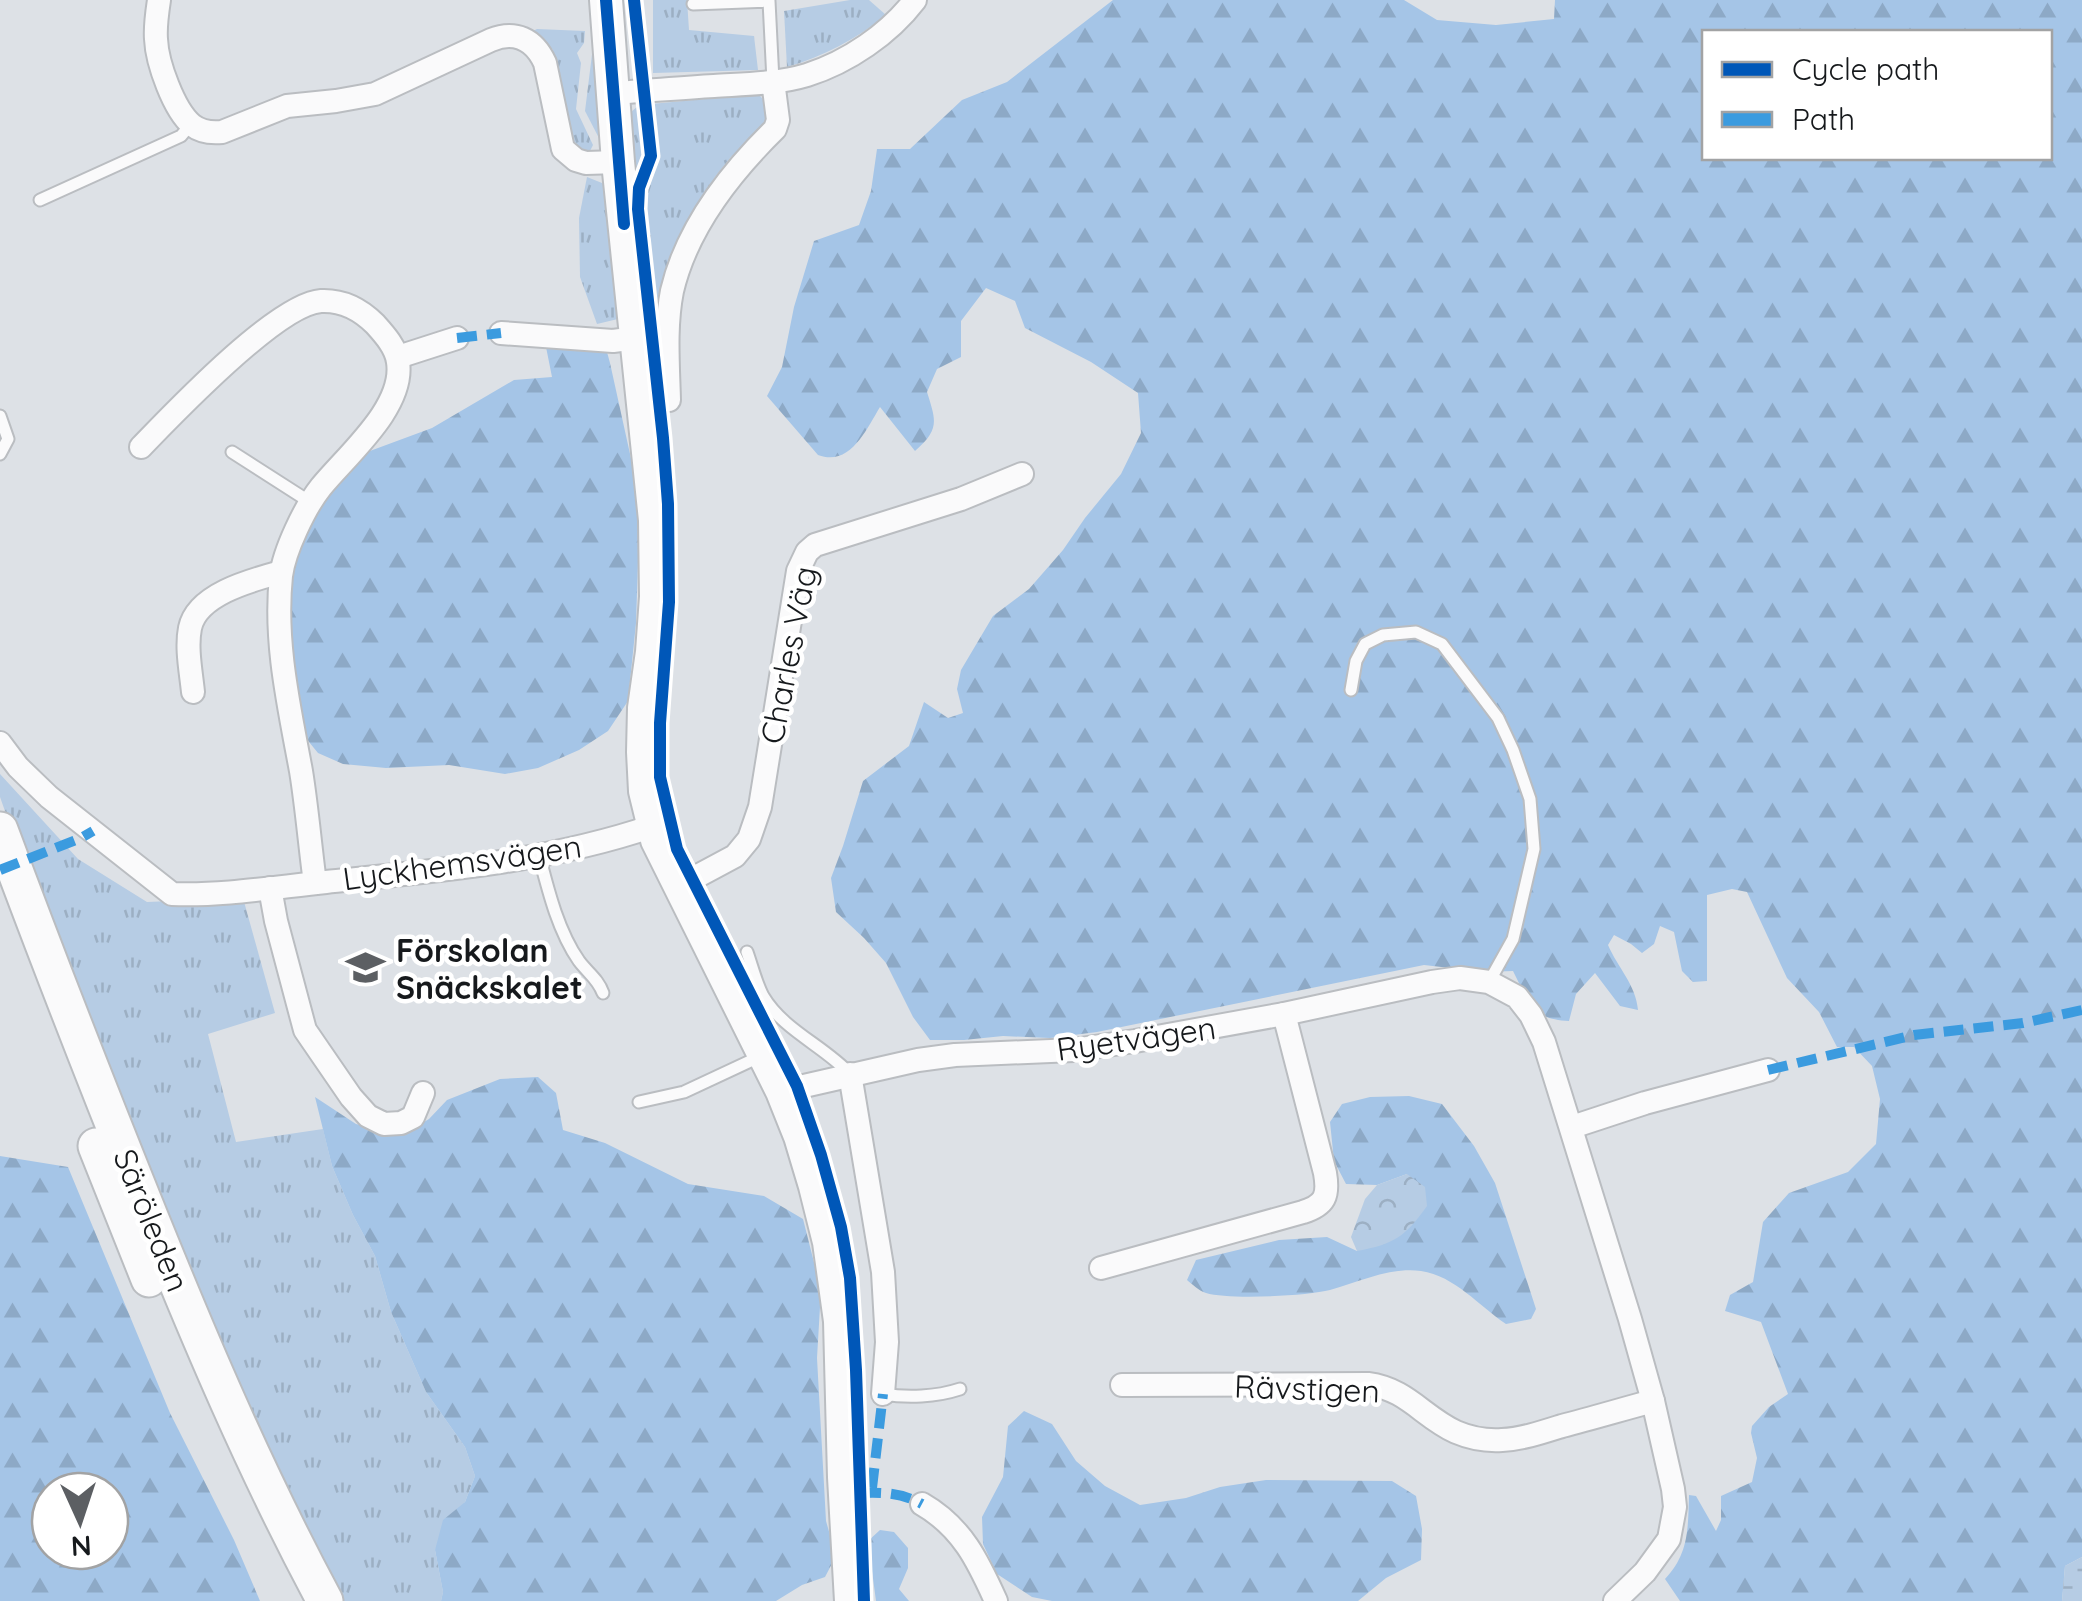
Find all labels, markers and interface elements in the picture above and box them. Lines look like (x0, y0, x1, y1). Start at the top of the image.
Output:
legend (1702, 30, 2052, 160)
text: Cycle path (1792, 50, 1939, 88)
text: Path (1792, 100, 1855, 138)
street label: Charles Väg (751, 563, 825, 747)
street label: Lyckhemsvägen (340, 825, 584, 899)
place label: Förskolan Snäckskalet (396, 930, 583, 1007)
school or university icon: Förskolan Snäckskalet (345, 947, 387, 989)
street label: Ryetvägen (1054, 1007, 1218, 1069)
street label: Säröleden (105, 1143, 199, 1297)
street label: Rävstigen (1233, 1365, 1381, 1411)
north arrow (30, 1471, 130, 1571)
text: N (70, 1528, 93, 1564)

